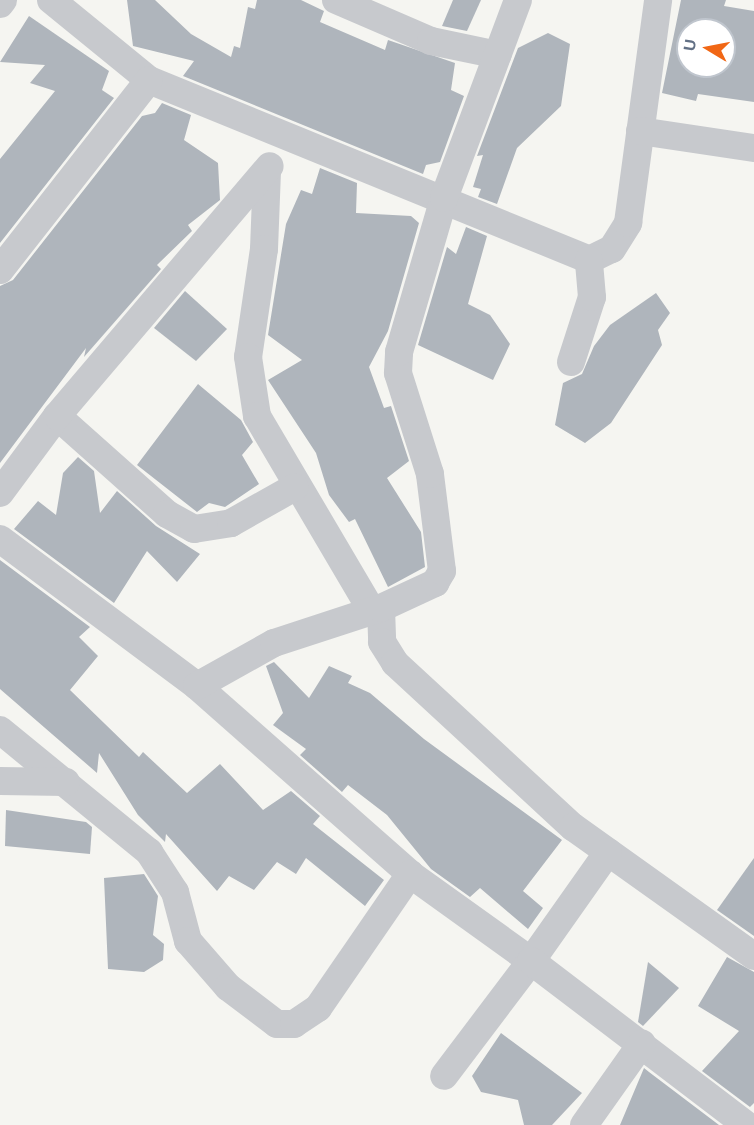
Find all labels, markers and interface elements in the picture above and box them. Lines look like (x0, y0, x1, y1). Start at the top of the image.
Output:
north arrow (676, 18, 736, 78)
text: U (680, 38, 699, 52)

